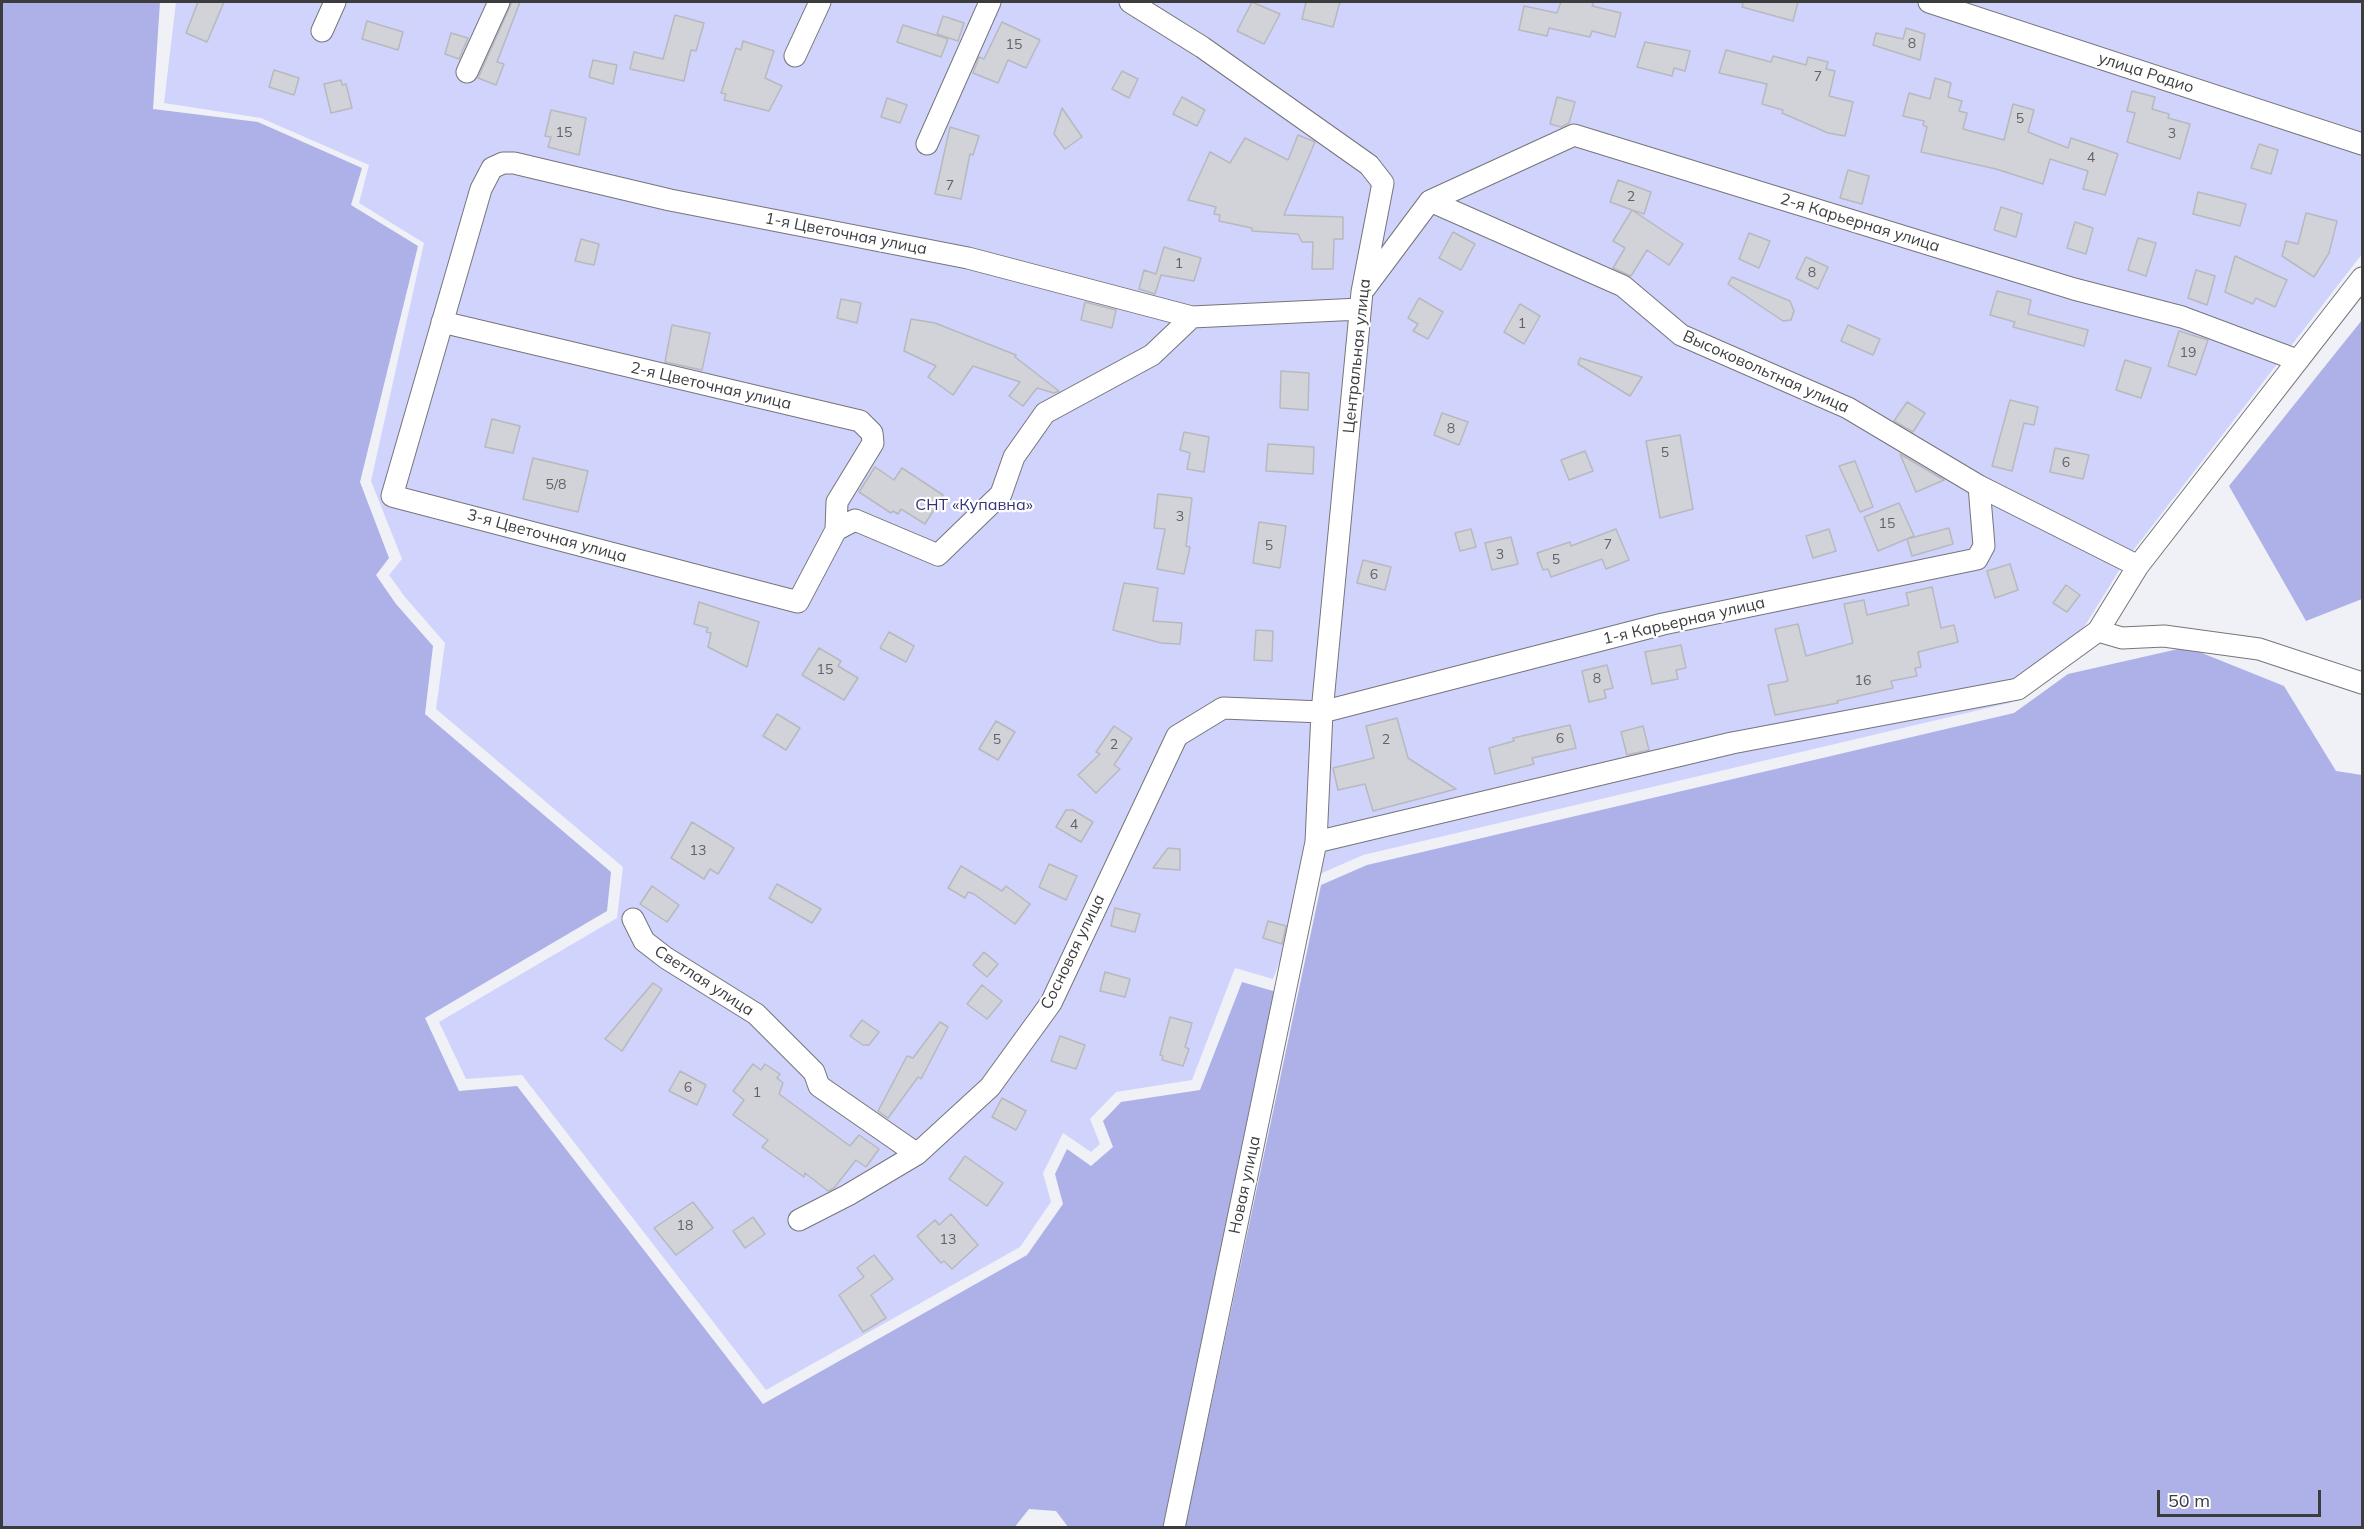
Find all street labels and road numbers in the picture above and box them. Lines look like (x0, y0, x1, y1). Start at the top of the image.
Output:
street label: улица Радио (2096, 49, 2196, 97)
street label: 2-я Карьерная улица (1778, 190, 1942, 256)
street label: 1-я Цветочная улица (763, 209, 929, 259)
street label: Центральная улица (1339, 278, 1375, 434)
street label: Высоковольтная улица (1680, 327, 1852, 417)
street label: 2-я Цветочная улица (629, 358, 793, 414)
street label: 3-я Цветочная улица (465, 505, 629, 567)
street label: 1-я Карьерная улица (1601, 593, 1767, 649)
street label: Сосновая улица (1037, 891, 1109, 1013)
street label: Светлая улица (651, 942, 757, 1020)
street label: Новая улица (1225, 1134, 1265, 1236)

